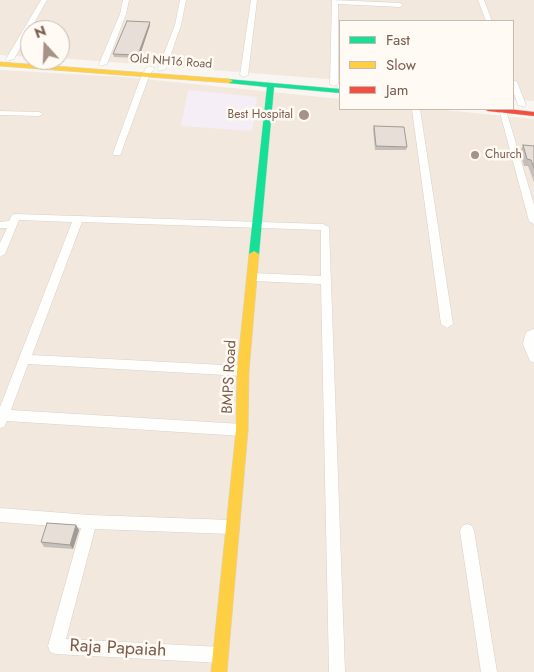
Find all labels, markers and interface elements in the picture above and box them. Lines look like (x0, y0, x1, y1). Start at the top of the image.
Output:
north arrow (20, 20, 70, 70)
legend (339, 20, 514, 110)
text: N (32, 21, 49, 43)
text: Fast (386, 29, 410, 51)
street label: Old NH16 Road (129, 52, 213, 72)
text: Slow (386, 54, 416, 76)
text: Jam (386, 79, 409, 101)
place label: Best Hospital (227, 108, 293, 122)
marker: Best Hospital (297, 108, 311, 122)
place label: Church (485, 148, 522, 162)
marker: Church (469, 149, 481, 161)
street label: BMPS Road (219, 340, 241, 414)
street label: Raja Papaiah (69, 636, 167, 662)

